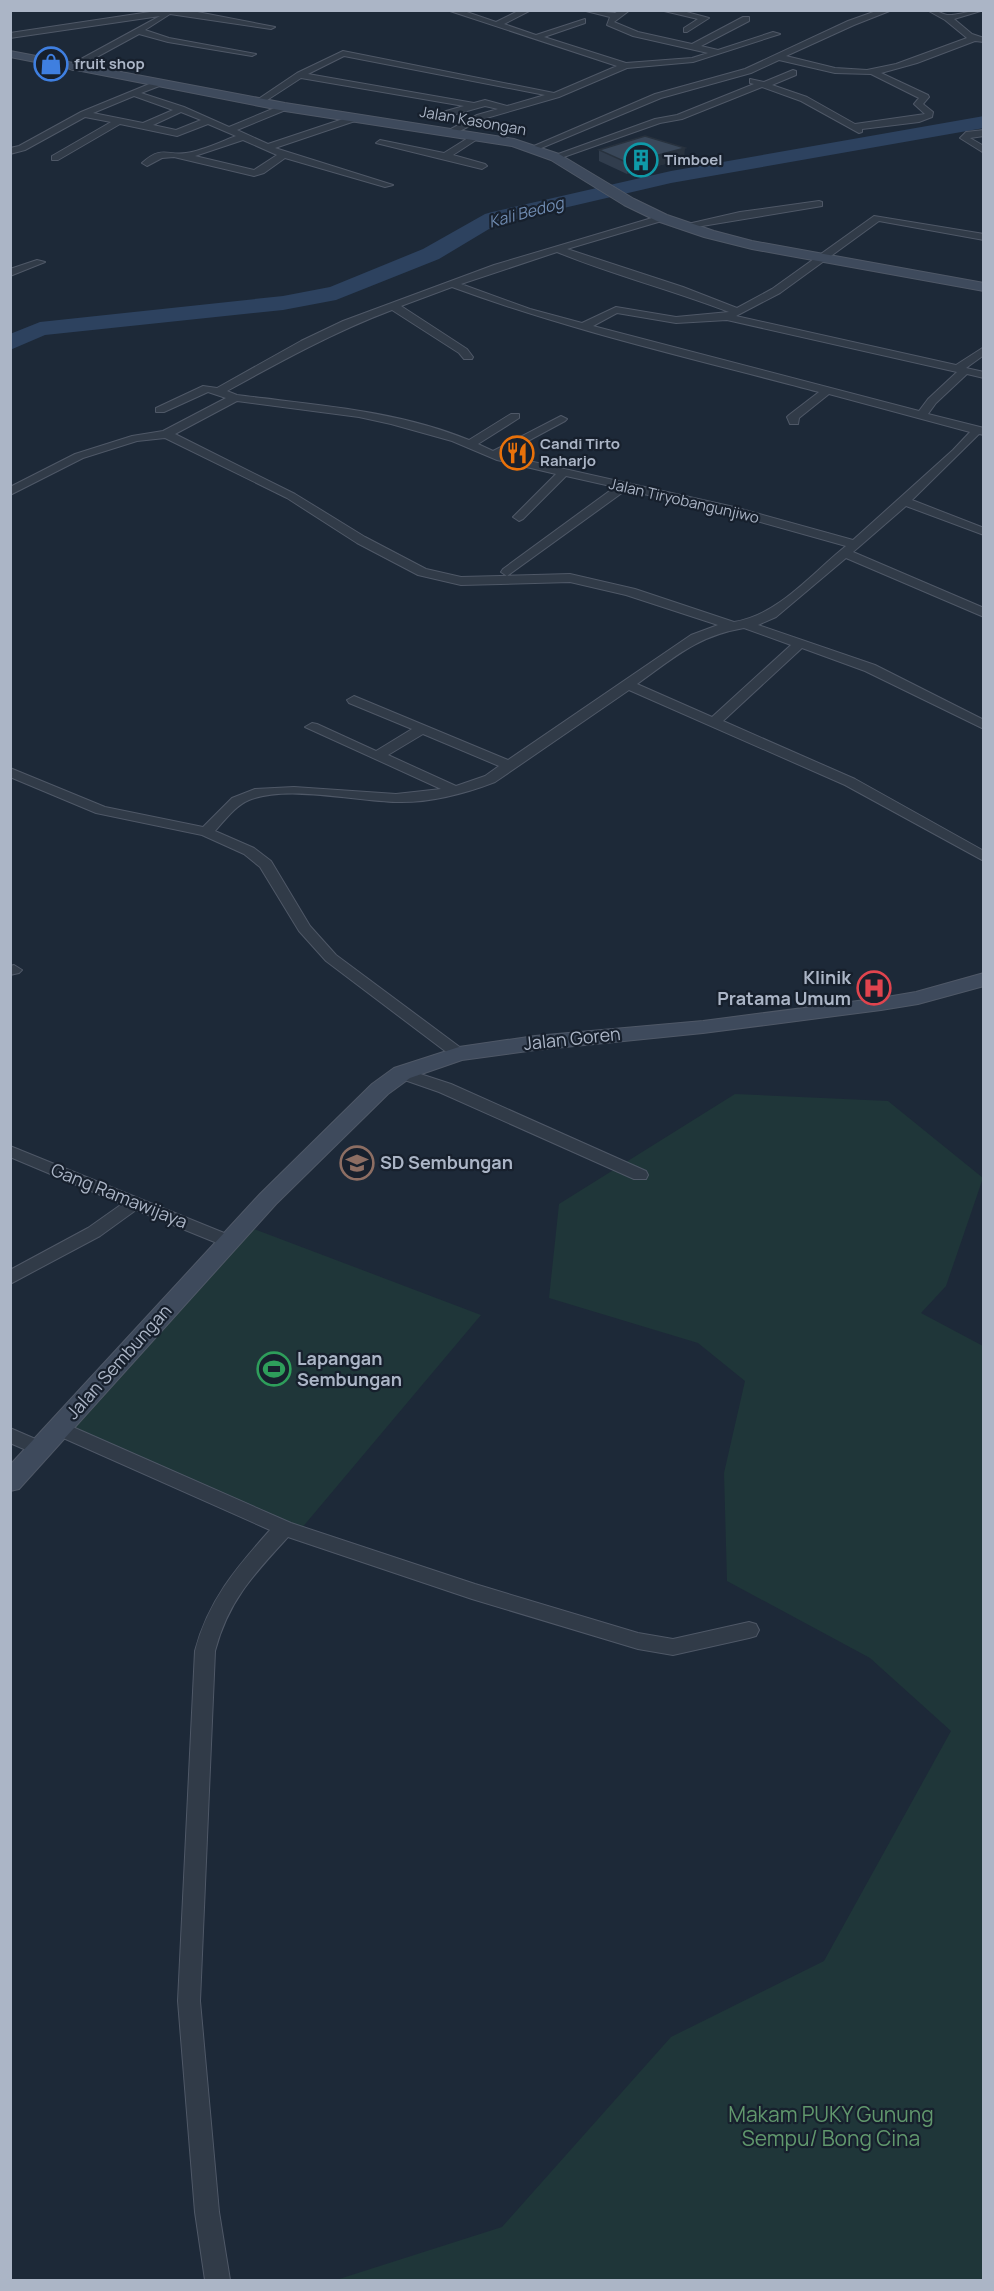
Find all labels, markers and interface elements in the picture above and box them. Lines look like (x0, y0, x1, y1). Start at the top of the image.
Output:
shop icon: fruit shop (33, 46, 69, 82)
place label: fruit shop (74, 53, 145, 74)
street label: Jalan Kasongan (418, 101, 528, 140)
building icon: Timboel (623, 142, 659, 178)
place label: Timboel (664, 149, 723, 170)
water label: Kali Bedog (486, 191, 567, 233)
place label: Candi Tirto Raharjo (540, 433, 620, 471)
restaurant icon: Candi Tirto Raharjo (499, 435, 535, 471)
street label: Jalan Tiryobangunjiwo (607, 473, 761, 528)
place label: Klinik Pratama Umum (717, 965, 852, 1010)
hospital icon: Klinik Pratama Umum (856, 970, 892, 1006)
street label: Jalan Goren (522, 1021, 622, 1055)
school or university icon: SD Sembungan (339, 1145, 375, 1181)
place label: SD Sembungan (380, 1150, 513, 1174)
street label: Gang Ramawijaya (48, 1157, 191, 1233)
street label: Jalan Sembungan (60, 1299, 176, 1424)
place label: Lapangan Sembungan (297, 1346, 402, 1391)
sports icon: Lapangan Sembungan (256, 1351, 292, 1387)
park label: Makam PUKY Gunung Sempu/ Bong Cina (728, 2100, 934, 2152)

